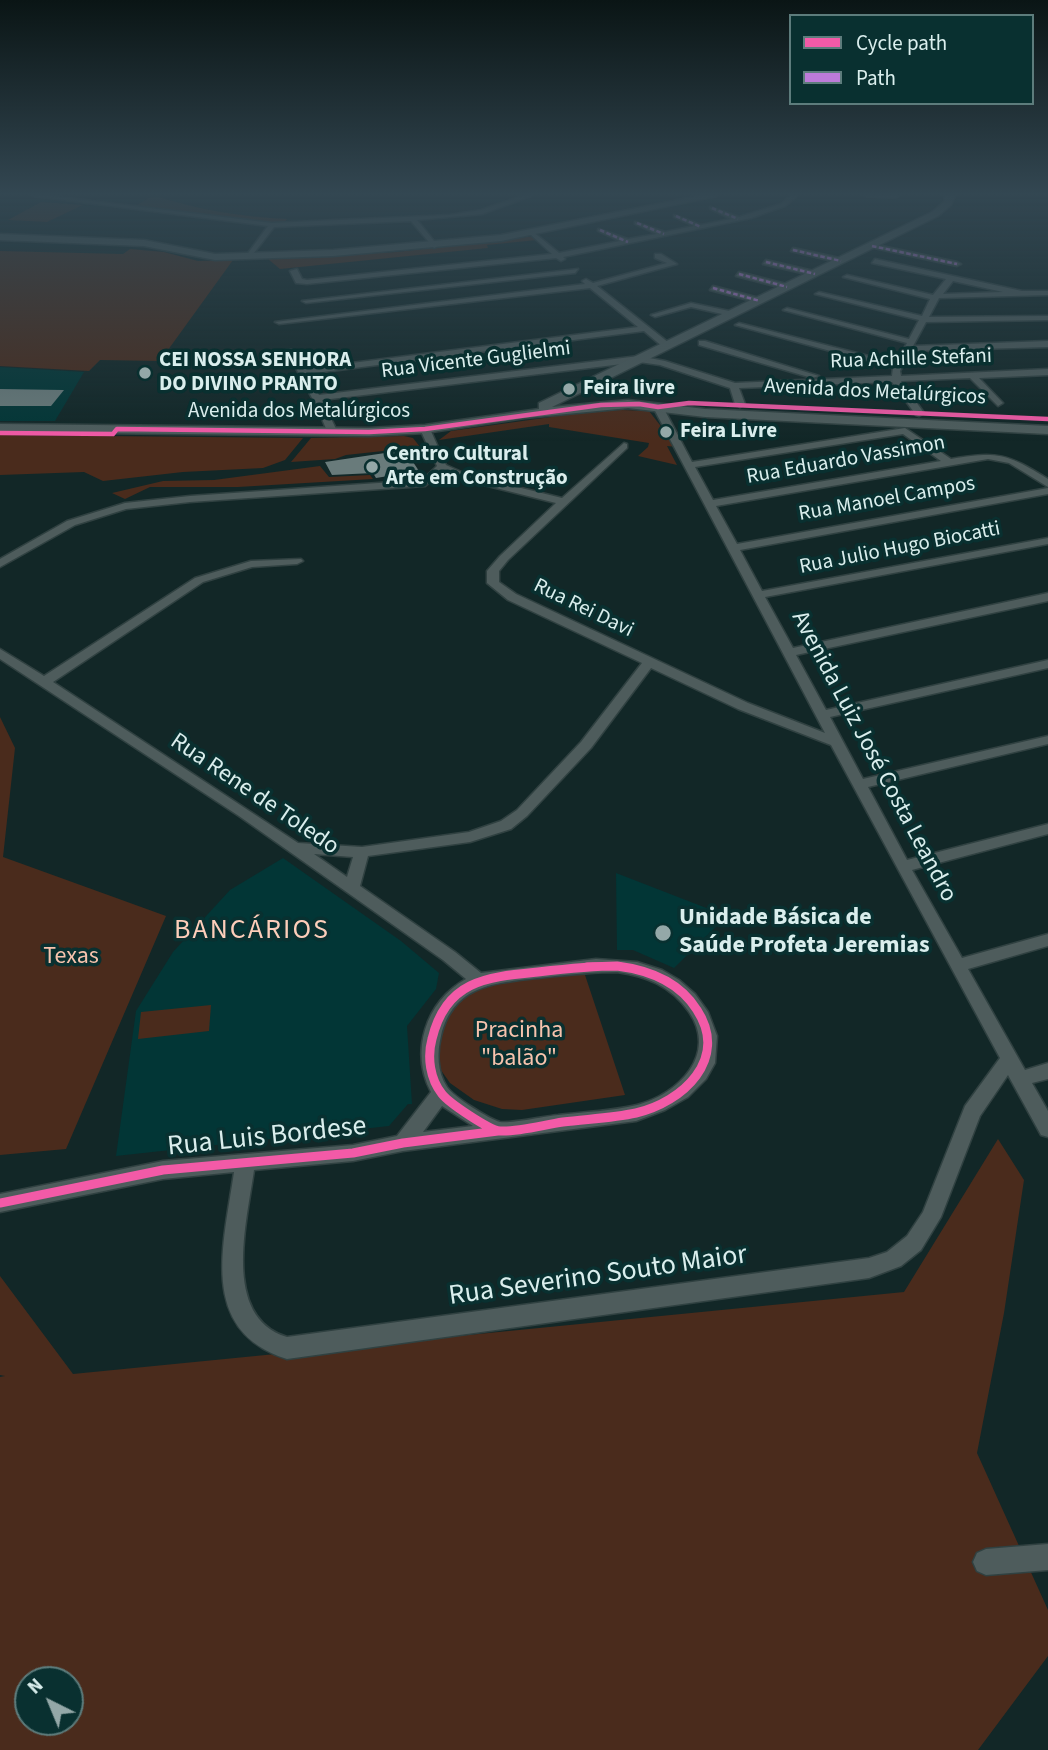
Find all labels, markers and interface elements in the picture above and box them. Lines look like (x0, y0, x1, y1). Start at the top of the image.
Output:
legend (789, 14, 1034, 105)
text: Cycle path (856, 28, 947, 58)
text: Path (856, 63, 896, 93)
street label: Rua Vicente Guglielmi (380, 337, 572, 385)
street label: Rua Achille Stefani (830, 345, 992, 375)
place label: CEI NOSSA SENHORA DO DIVINO PRANTO (159, 348, 351, 398)
marker: CEI NOSSA SENHORA DO DIVINO PRANTO (137, 365, 153, 381)
street label: Avenida dos Metalúrgicos (763, 375, 987, 411)
place label: Feira livre (583, 376, 675, 402)
marker: Feira livre (561, 381, 577, 397)
street label: Avenida dos Metalúrgicos (188, 399, 410, 425)
place label: Feira Livre (680, 419, 777, 445)
marker: Feira Livre (658, 424, 674, 440)
street label: Rua Eduardo Vassimon (745, 431, 947, 491)
place label: Centro Cultural Arte em Construção (386, 442, 568, 492)
marker: Centro Cultural Arte em Construção (364, 459, 380, 475)
street label: Rua Manoel Campos (797, 472, 977, 528)
street label: Rua Julio Hugo Biocatti (797, 517, 1003, 581)
street label: Rua Rei Davi (529, 574, 637, 644)
street label: Avenida Luiz José Costa Leandro (784, 607, 962, 907)
street label: Rua Rene de Toledo (164, 728, 344, 862)
place label: Unidade Básica de Saúde Profeta Jeremias (679, 905, 930, 961)
district label: BANCÁRIOS (175, 915, 329, 949)
marker: Unidade Básica de Saúde Profeta Jeremias (653, 923, 673, 943)
park label: Texas (43, 944, 99, 972)
park label: Pracinha "balão" (475, 1018, 563, 1074)
street label: Rua Luis Bordese (166, 1111, 368, 1165)
street label: Rua Severino Souto Maior (447, 1239, 749, 1315)
north arrow (14, 1666, 84, 1736)
text: N (22, 1673, 50, 1701)

